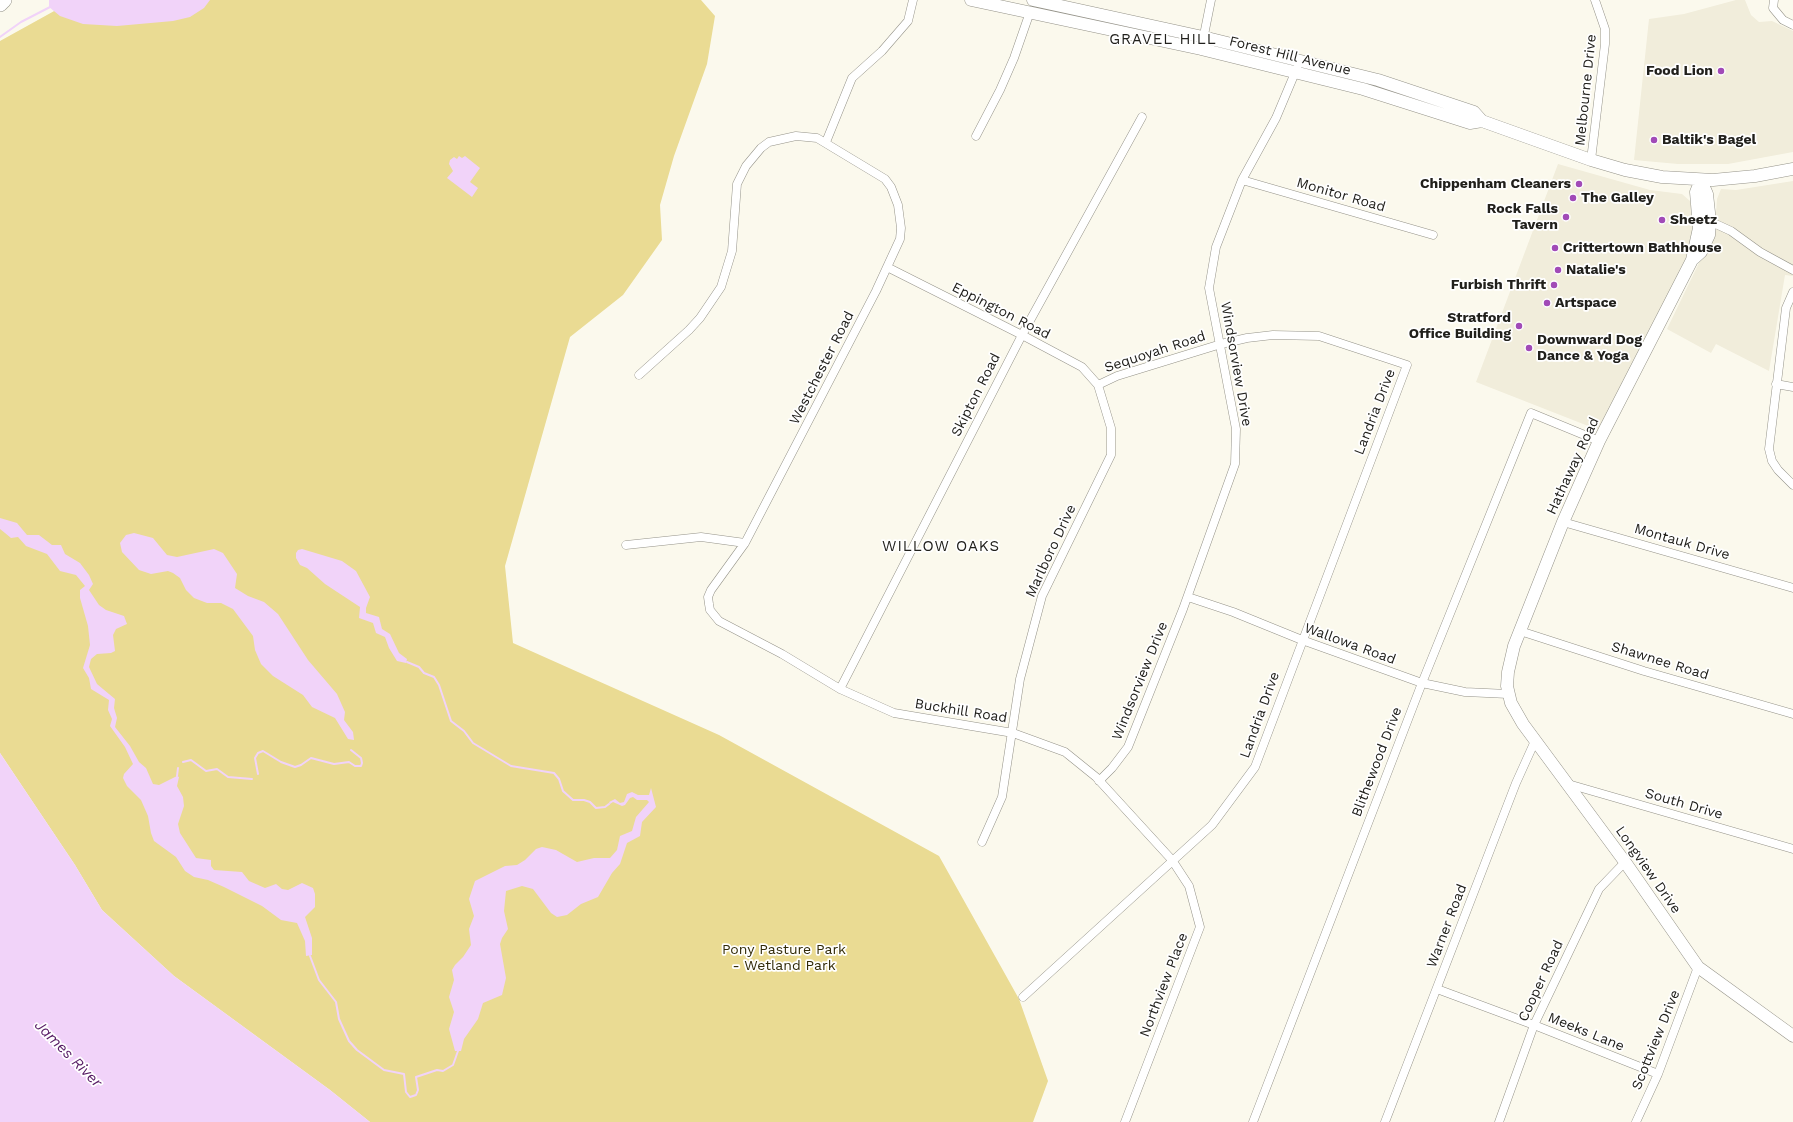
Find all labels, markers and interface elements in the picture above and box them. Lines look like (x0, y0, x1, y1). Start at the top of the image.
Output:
district label: GRAVEL HILL (1109, 31, 1217, 49)
street label: Forest Hill Avenue (1228, 33, 1352, 79)
street label: Melbourne Drive (1572, 33, 1600, 147)
place label: Food Lion (1646, 63, 1713, 79)
marker: Food Lion (1716, 66, 1726, 76)
place label: Baltik's Bagel (1662, 132, 1756, 148)
marker: Baltik's Bagel (1649, 135, 1659, 145)
street label: Monitor Road (1295, 174, 1387, 216)
place label: Chippenham Cleaners (1420, 176, 1571, 192)
marker: Chippenham Cleaners (1574, 179, 1584, 189)
place label: The Galley (1581, 190, 1654, 206)
marker: The Galley (1568, 193, 1578, 203)
place label: Rock Falls Tavern (1487, 201, 1558, 234)
marker: Rock Falls Tavern (1561, 212, 1571, 222)
place label: Sheetz (1670, 212, 1717, 228)
marker: Sheetz (1657, 215, 1667, 225)
place label: Crittertown Bathhouse (1563, 240, 1722, 256)
marker: Crittertown Bathhouse (1550, 243, 1560, 253)
place label: Natalie's (1566, 262, 1626, 278)
marker: Natalie's (1553, 265, 1563, 275)
place label: Furbish Thrift (1451, 277, 1546, 293)
street label: Eppington Road (949, 279, 1053, 343)
marker: Furbish Thrift (1549, 280, 1559, 290)
place label: Artspace (1555, 295, 1617, 311)
marker: Artspace (1542, 298, 1552, 308)
street label: Windsorview Drive (1217, 300, 1255, 428)
street label: Westchester Road (786, 309, 858, 427)
place label: Stratford Office Building (1409, 310, 1511, 342)
marker: Stratford Office Building (1514, 321, 1524, 331)
street label: Sequoyah Road (1102, 328, 1208, 376)
place label: Downward Dog Dance & Yoga (1537, 332, 1642, 364)
marker: Downward Dog Dance & Yoga (1524, 343, 1534, 353)
street label: Skipton Road (948, 351, 1004, 439)
street label: Landria Drive (1351, 367, 1399, 457)
street label: Hathaway Road (1543, 415, 1603, 517)
street label: Marlboro Drive (1022, 502, 1080, 600)
street label: Montauk Drive (1632, 520, 1732, 564)
district label: WILLOW OAKS (882, 538, 1000, 556)
street label: Windsorview Drive (1109, 619, 1171, 743)
street label: Wallowa Road (1302, 620, 1398, 668)
street label: Shawnee Road (1609, 638, 1711, 684)
street label: Landria Drive (1237, 670, 1283, 760)
street label: Buckhill Road (914, 695, 1008, 727)
street label: Blithewood Drive (1348, 705, 1406, 819)
street label: South Drive (1643, 785, 1725, 823)
street label: Longview Drive (1612, 823, 1684, 917)
street label: Warner Road (1423, 882, 1471, 970)
street label: Northview Place (1136, 931, 1192, 1039)
street label: Cooper Road (1515, 938, 1567, 1024)
park label: Pony Pasture Park - Wetland Park (722, 942, 846, 974)
street label: Scottview Drive (1628, 988, 1684, 1092)
street label: Meeks Lane (1545, 1009, 1627, 1055)
water label: James River (31, 1017, 105, 1091)

